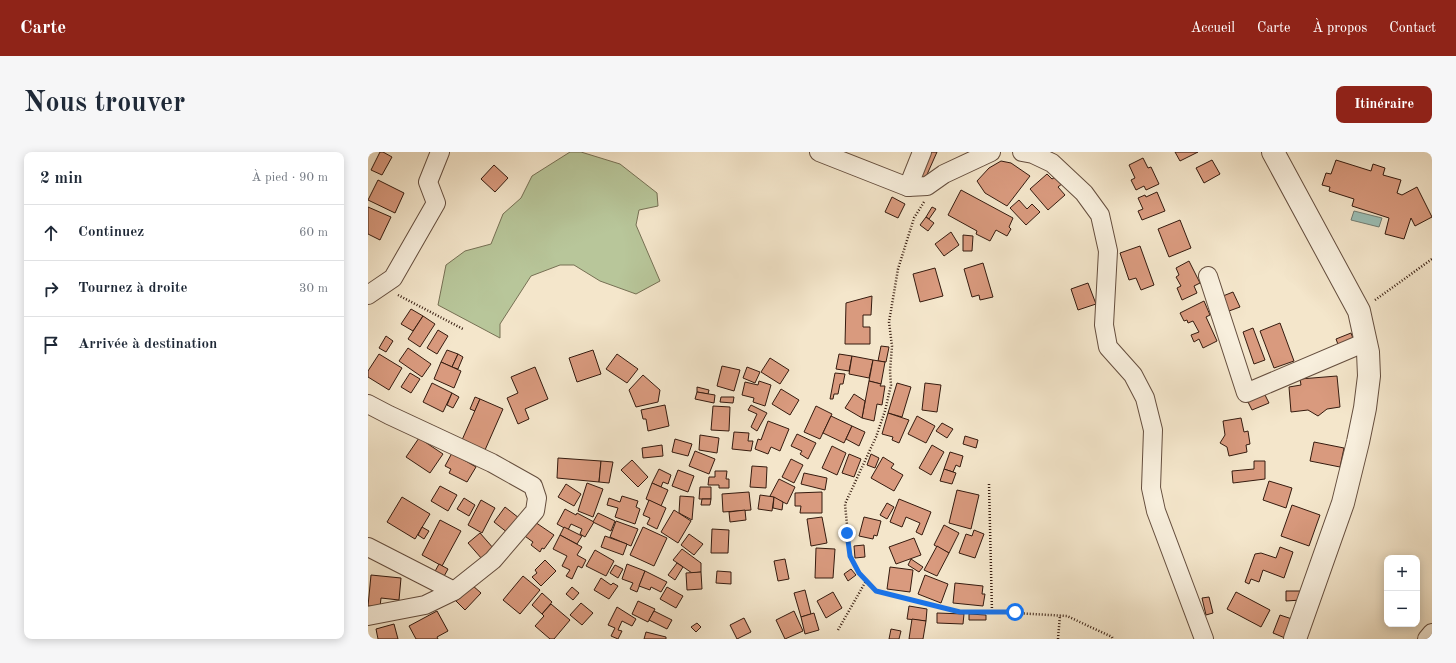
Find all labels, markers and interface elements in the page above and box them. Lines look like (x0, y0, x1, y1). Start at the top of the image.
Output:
text: Carte (20, 19, 66, 38)
text: Accueil (1191, 21, 1235, 35)
text: Carte (1257, 21, 1290, 35)
text: À propos (1312, 21, 1367, 35)
text: Contact (1389, 21, 1436, 35)
button: Itinéraire (1336, 86, 1432, 123)
text: Nous trouver (24, 90, 185, 118)
text: 2 min (40, 170, 83, 187)
text: À pied · 90 m (251, 171, 328, 184)
icon: ahead (40, 222, 62, 244)
text: Continuez (78, 225, 144, 240)
text: 60 m (299, 226, 328, 239)
icon: right (40, 278, 62, 300)
text: Tournez à droite (78, 281, 188, 296)
text: 30 m (299, 282, 328, 295)
icon: arrive (40, 334, 62, 356)
text: Arrivée à destination (78, 337, 217, 352)
route end (838, 524, 856, 542)
map controls (1384, 555, 1420, 627)
button: + (1384, 555, 1420, 591)
button: − (1384, 591, 1420, 627)
route start (1006, 603, 1024, 621)

